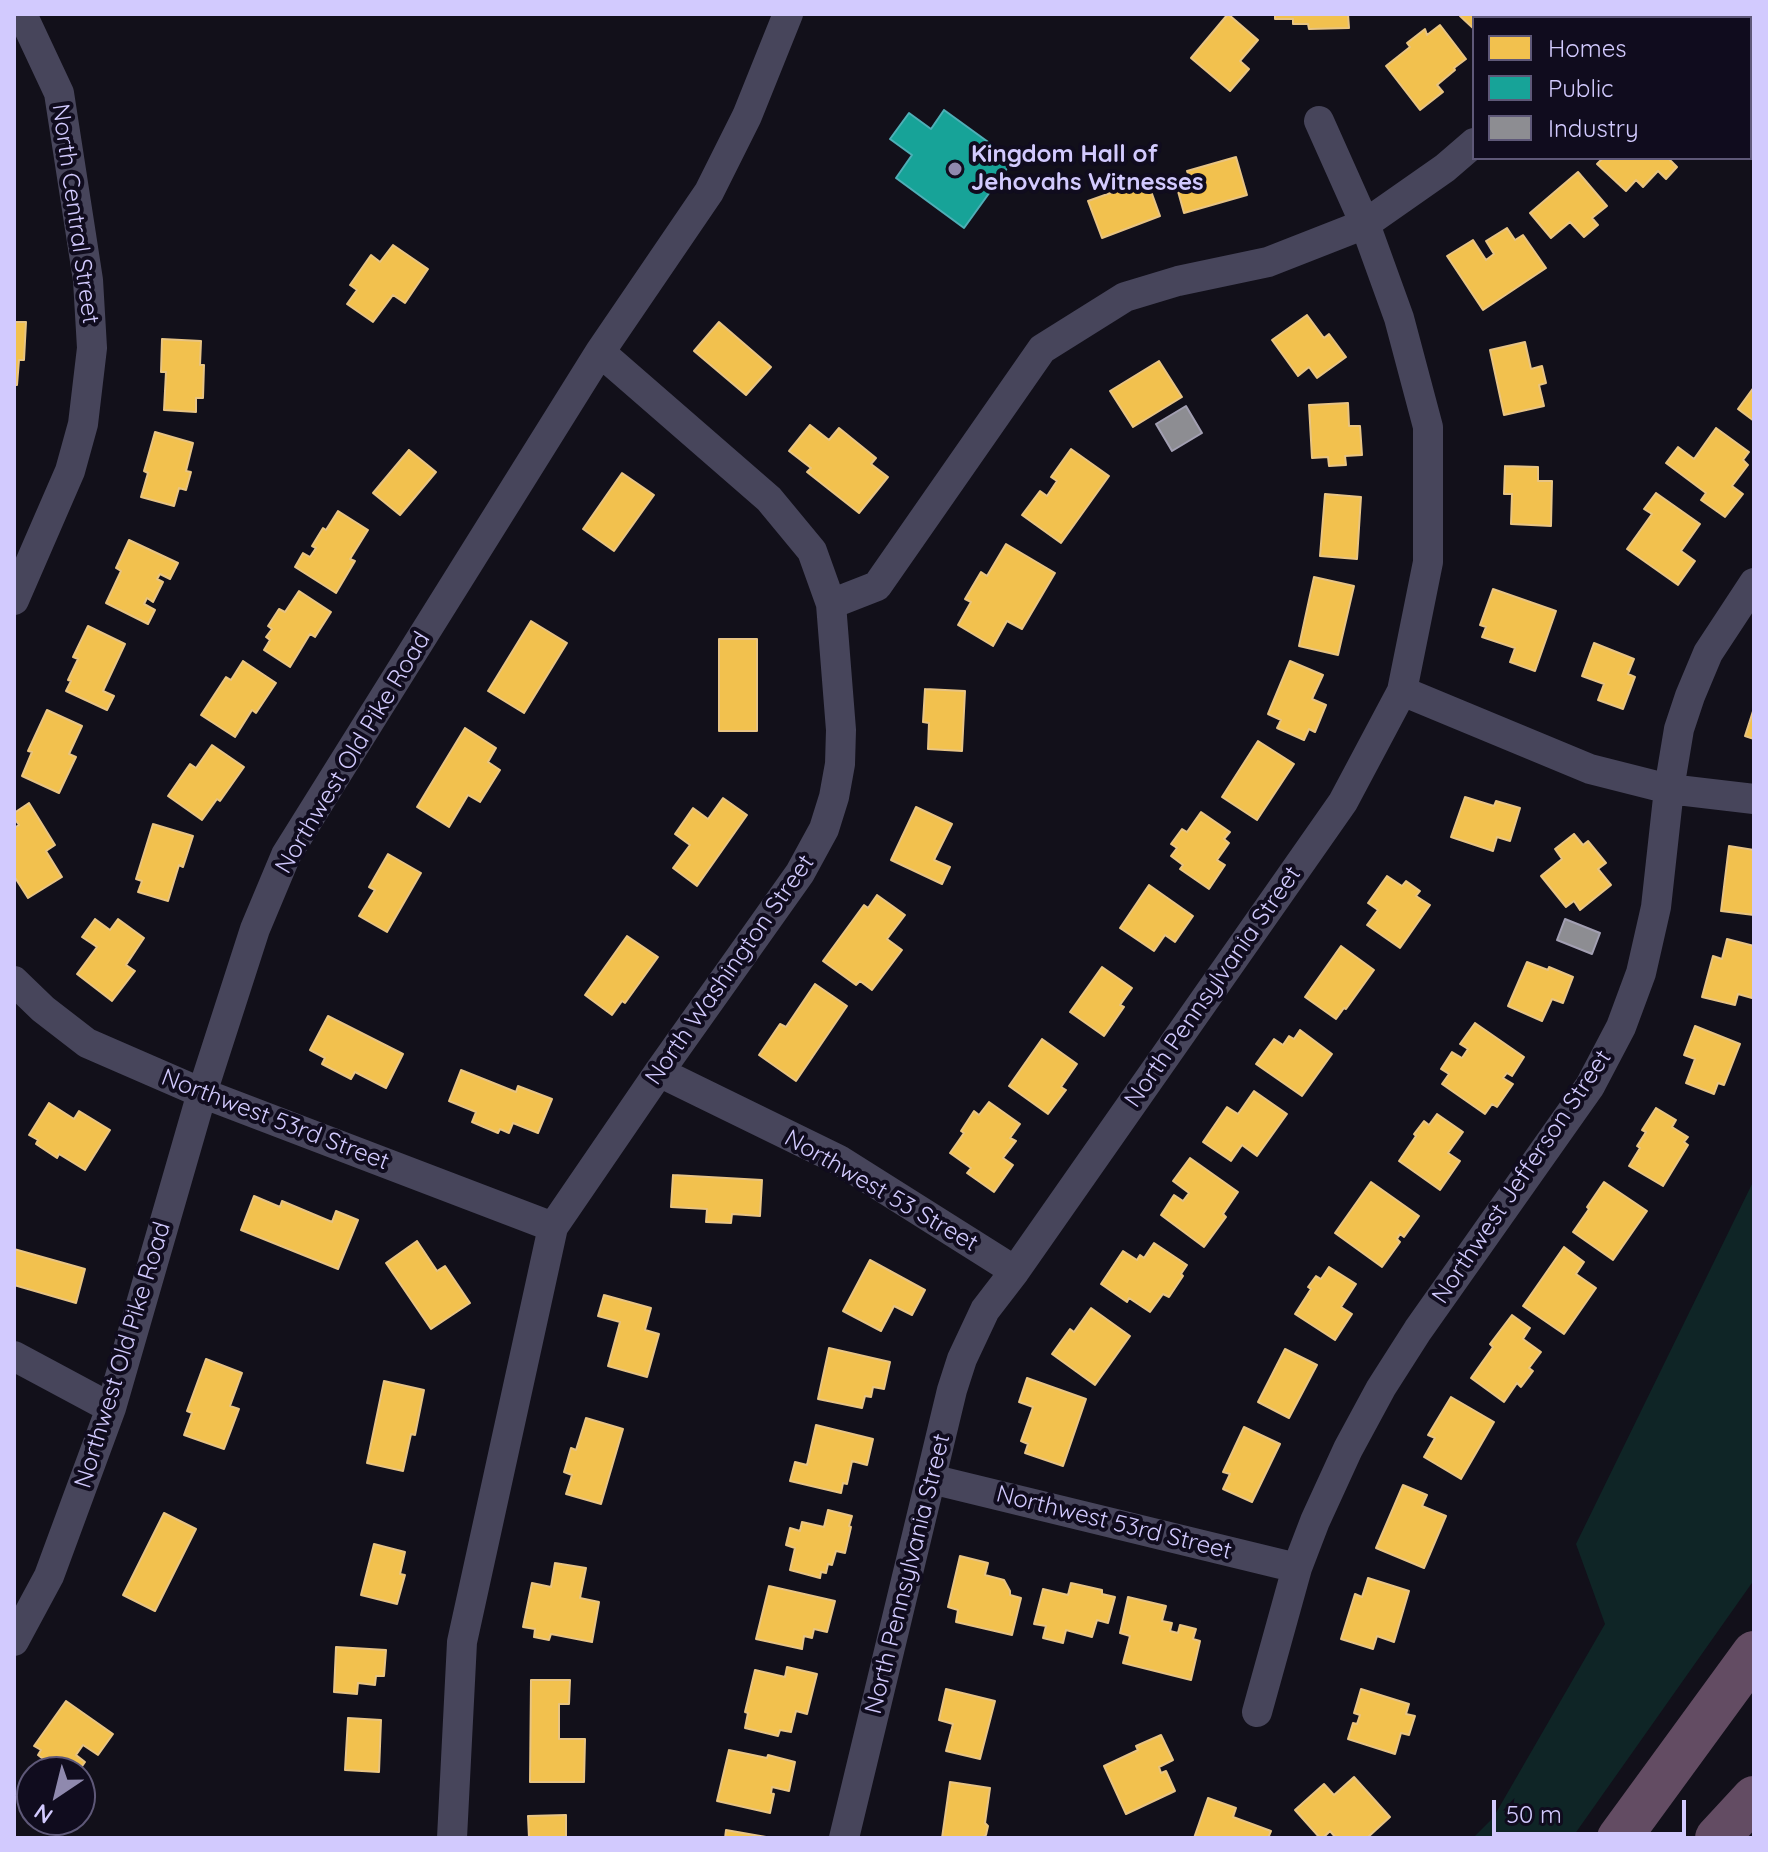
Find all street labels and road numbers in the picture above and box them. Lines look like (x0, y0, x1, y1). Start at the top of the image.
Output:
street label: North Central Street (45, 102, 105, 326)
street label: Northwest Old Pike Road (269, 627, 437, 879)
street label: North Washington Street (639, 849, 821, 1091)
street label: North Pennsylvania Street (1119, 861, 1307, 1113)
street label: Northwest Jefferson Street (1426, 1045, 1618, 1309)
street label: Northwest 53rd Street (157, 1063, 393, 1177)
street label: Northwest 53 Street (779, 1124, 983, 1258)
street label: Northwest Old Pike Road (69, 1218, 177, 1492)
street label: North Pennsylvania Street (859, 1431, 957, 1717)
street label: Northwest 53rd Street (993, 1480, 1235, 1566)

